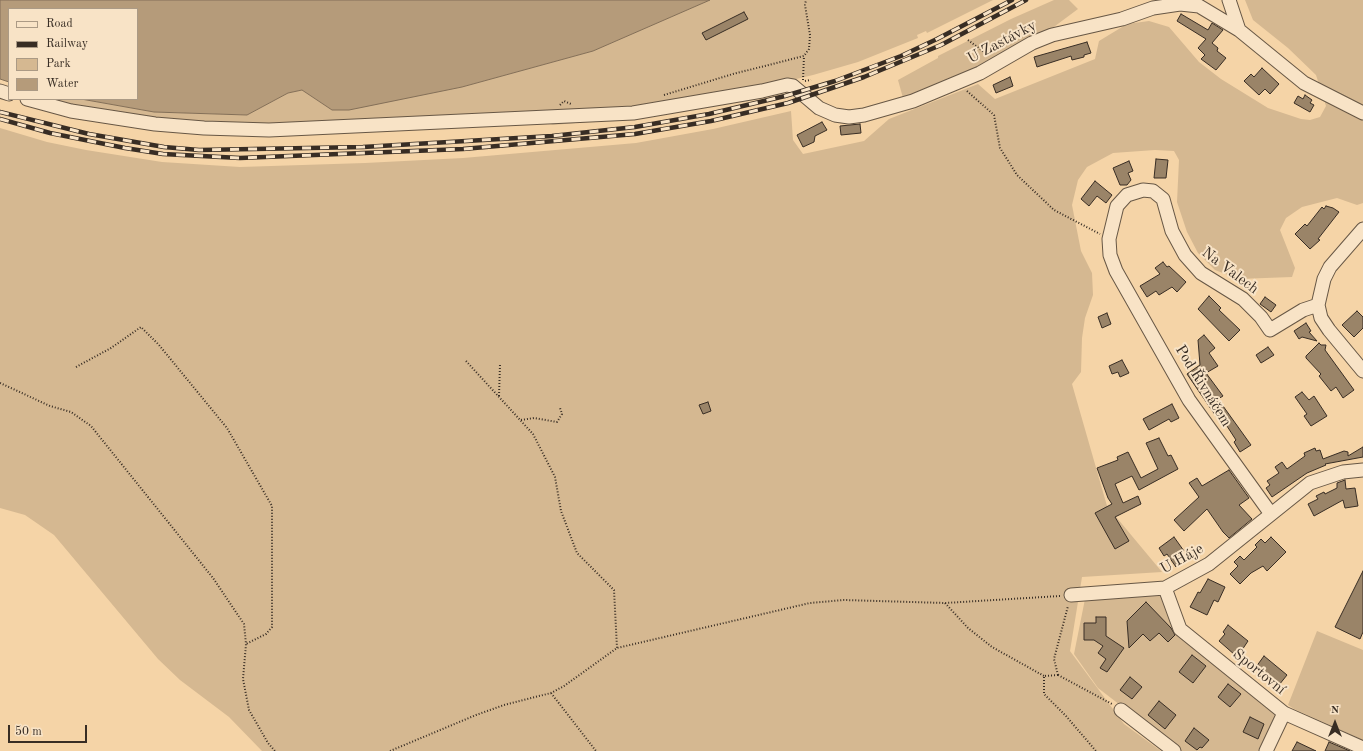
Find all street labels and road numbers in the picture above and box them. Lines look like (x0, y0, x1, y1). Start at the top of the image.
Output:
street label: U Zastávky (964, 16, 1040, 68)
street label: Na Valech (1198, 244, 1262, 298)
street label: Pod Řivnáčem (1171, 342, 1235, 430)
street label: U Háje (1157, 540, 1207, 578)
street label: Sportovní (1229, 645, 1289, 699)

